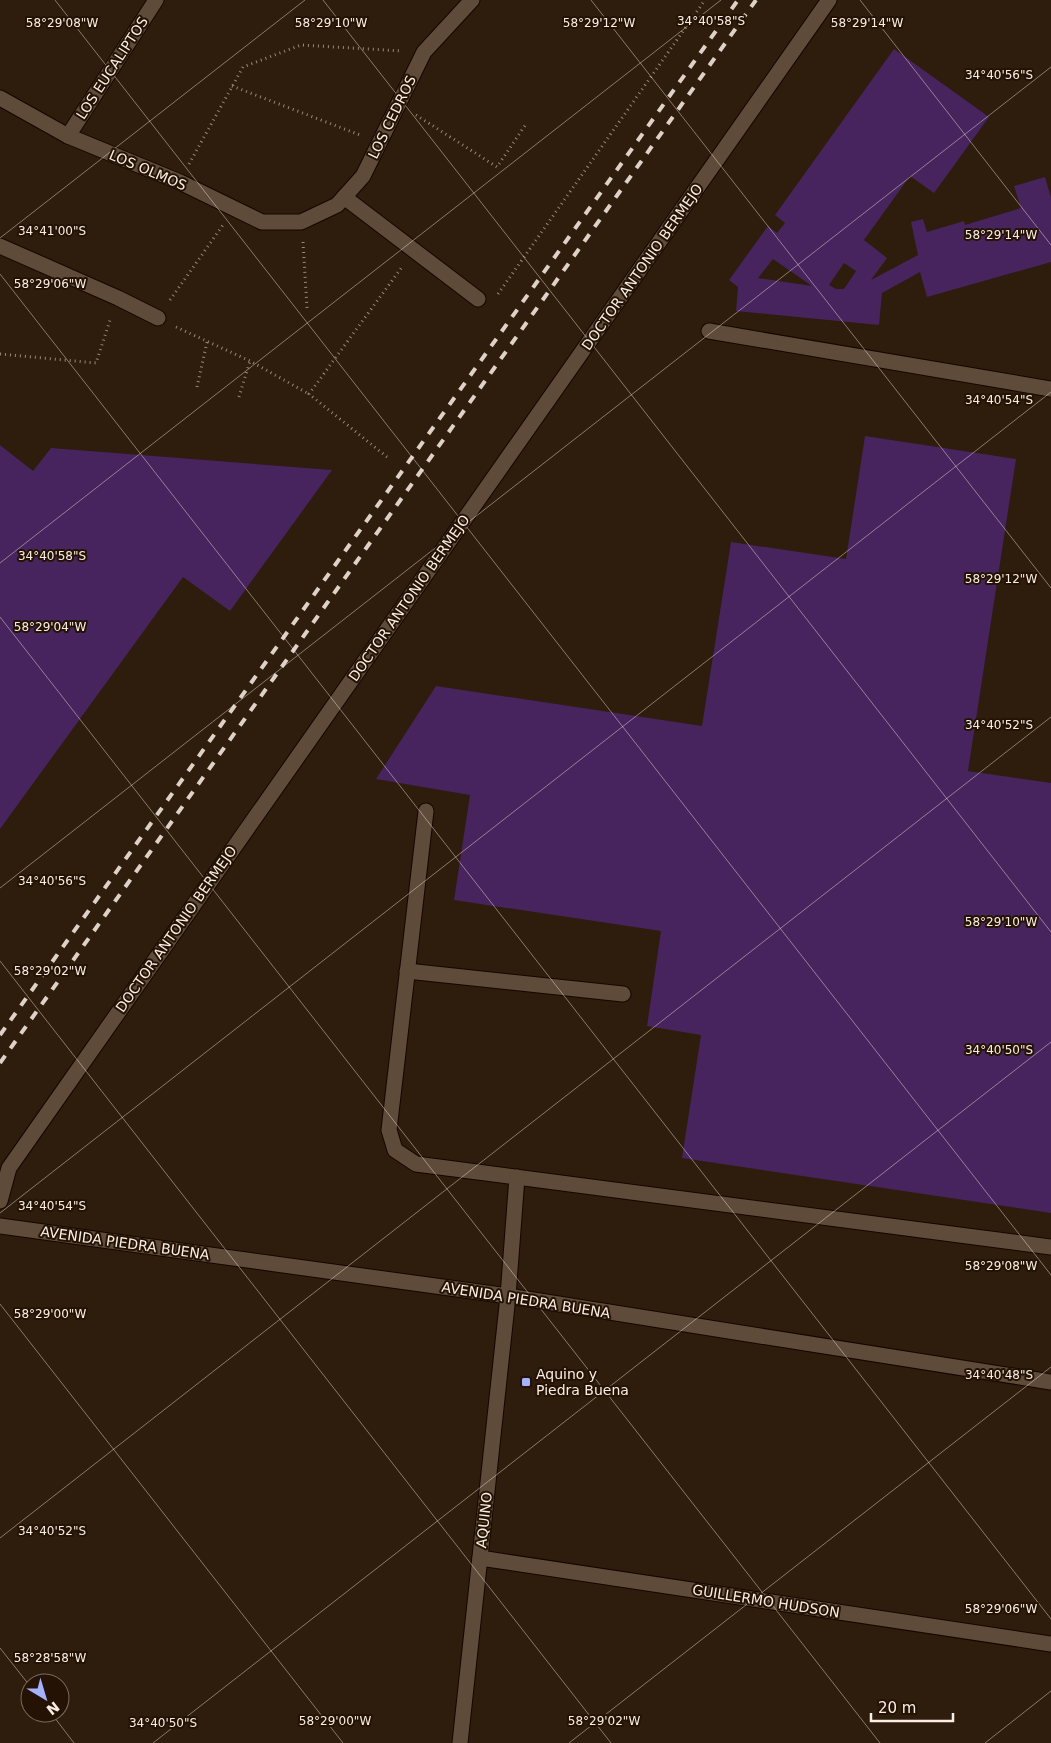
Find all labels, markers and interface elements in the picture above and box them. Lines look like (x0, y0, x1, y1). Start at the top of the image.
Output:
street label: LOS EUCALIPTOS (73, 14, 151, 122)
text: 34°40'58"S (677, 14, 745, 28)
text: 58°29'08"W (26, 16, 98, 30)
text: 58°29'10"W (295, 16, 367, 30)
text: 58°29'12"W (563, 16, 635, 30)
text: 58°29'14"W (831, 16, 903, 30)
text: 34°40'56"S (965, 68, 1033, 82)
street label: LOS CEDROS (365, 73, 419, 161)
street label: LOS OLMOS (107, 147, 189, 194)
street label: DOCTOR ANTONIO BERMEJO (578, 181, 706, 353)
text: 34°41'00"S (18, 224, 86, 238)
text: 58°29'14"W (965, 228, 1037, 242)
text: 58°29'06"W (14, 277, 86, 291)
text: 34°40'54"S (965, 393, 1033, 407)
street label: DOCTOR ANTONIO BERMEJO (345, 512, 473, 684)
text: 34°40'58"S (18, 549, 86, 563)
text: 58°29'12"W (965, 572, 1037, 586)
text: 58°29'04"W (14, 620, 86, 634)
text: 34°40'52"S (965, 718, 1033, 732)
street label: DOCTOR ANTONIO BERMEJO (112, 843, 240, 1015)
text: 34°40'56"S (18, 874, 86, 888)
text: 58°29'10"W (965, 915, 1037, 929)
text: 58°29'02"W (14, 964, 86, 978)
text: 34°40'50"S (965, 1043, 1033, 1057)
text: 34°40'54"S (18, 1199, 86, 1213)
street label: AVENIDA PIEDRA BUENA (40, 1223, 211, 1263)
text: 58°29'08"W (965, 1259, 1037, 1273)
street label: AVENIDA PIEDRA BUENA (441, 1279, 612, 1321)
text: 58°29'00"W (14, 1307, 86, 1321)
place label: Aquino y Piedra Buena (536, 1366, 629, 1398)
text: 34°40'48"S (965, 1368, 1033, 1382)
marker: Aquino y Piedra Buena (520, 1376, 532, 1388)
street label: AQUINO (473, 1491, 495, 1549)
text: 34°40'52"S (18, 1524, 86, 1538)
street label: GUILLERMO HUDSON (691, 1581, 841, 1621)
text: 58°29'06"W (965, 1602, 1037, 1616)
text: 58°28'58"W (14, 1651, 86, 1665)
north arrow (20, 1673, 70, 1723)
scale bar (871, 1690, 954, 1722)
text: N (43, 1698, 63, 1718)
text: 20 m (878, 1699, 916, 1717)
text: 58°29'00"W (299, 1714, 371, 1728)
text: 58°29'02"W (568, 1714, 640, 1728)
text: 34°40'50"S (129, 1716, 197, 1730)

